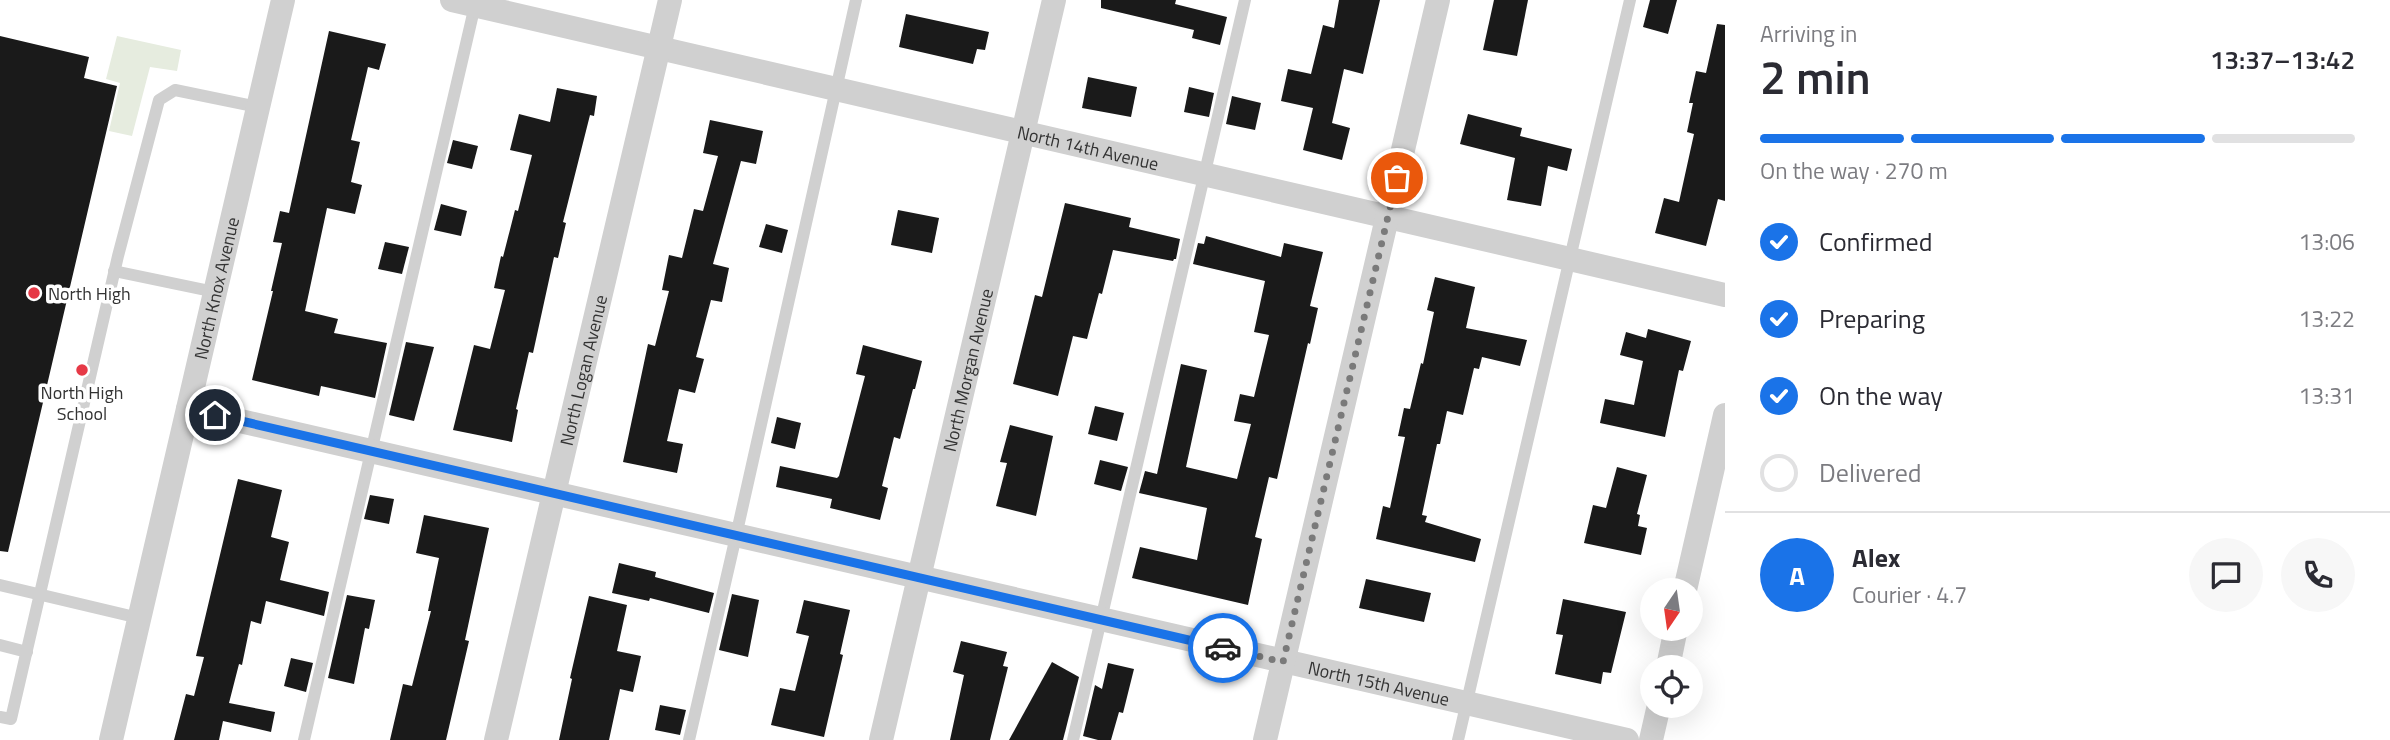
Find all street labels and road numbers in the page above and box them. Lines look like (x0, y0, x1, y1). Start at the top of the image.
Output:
street label: North 14th Avenue (1015, 118, 1161, 177)
street label: North Knox Avenue (186, 214, 246, 362)
street label: North Morgan Avenue (935, 286, 1000, 454)
street label: North Logan Avenue (552, 292, 614, 448)
street label: North 15th Avenue (1306, 654, 1452, 712)

